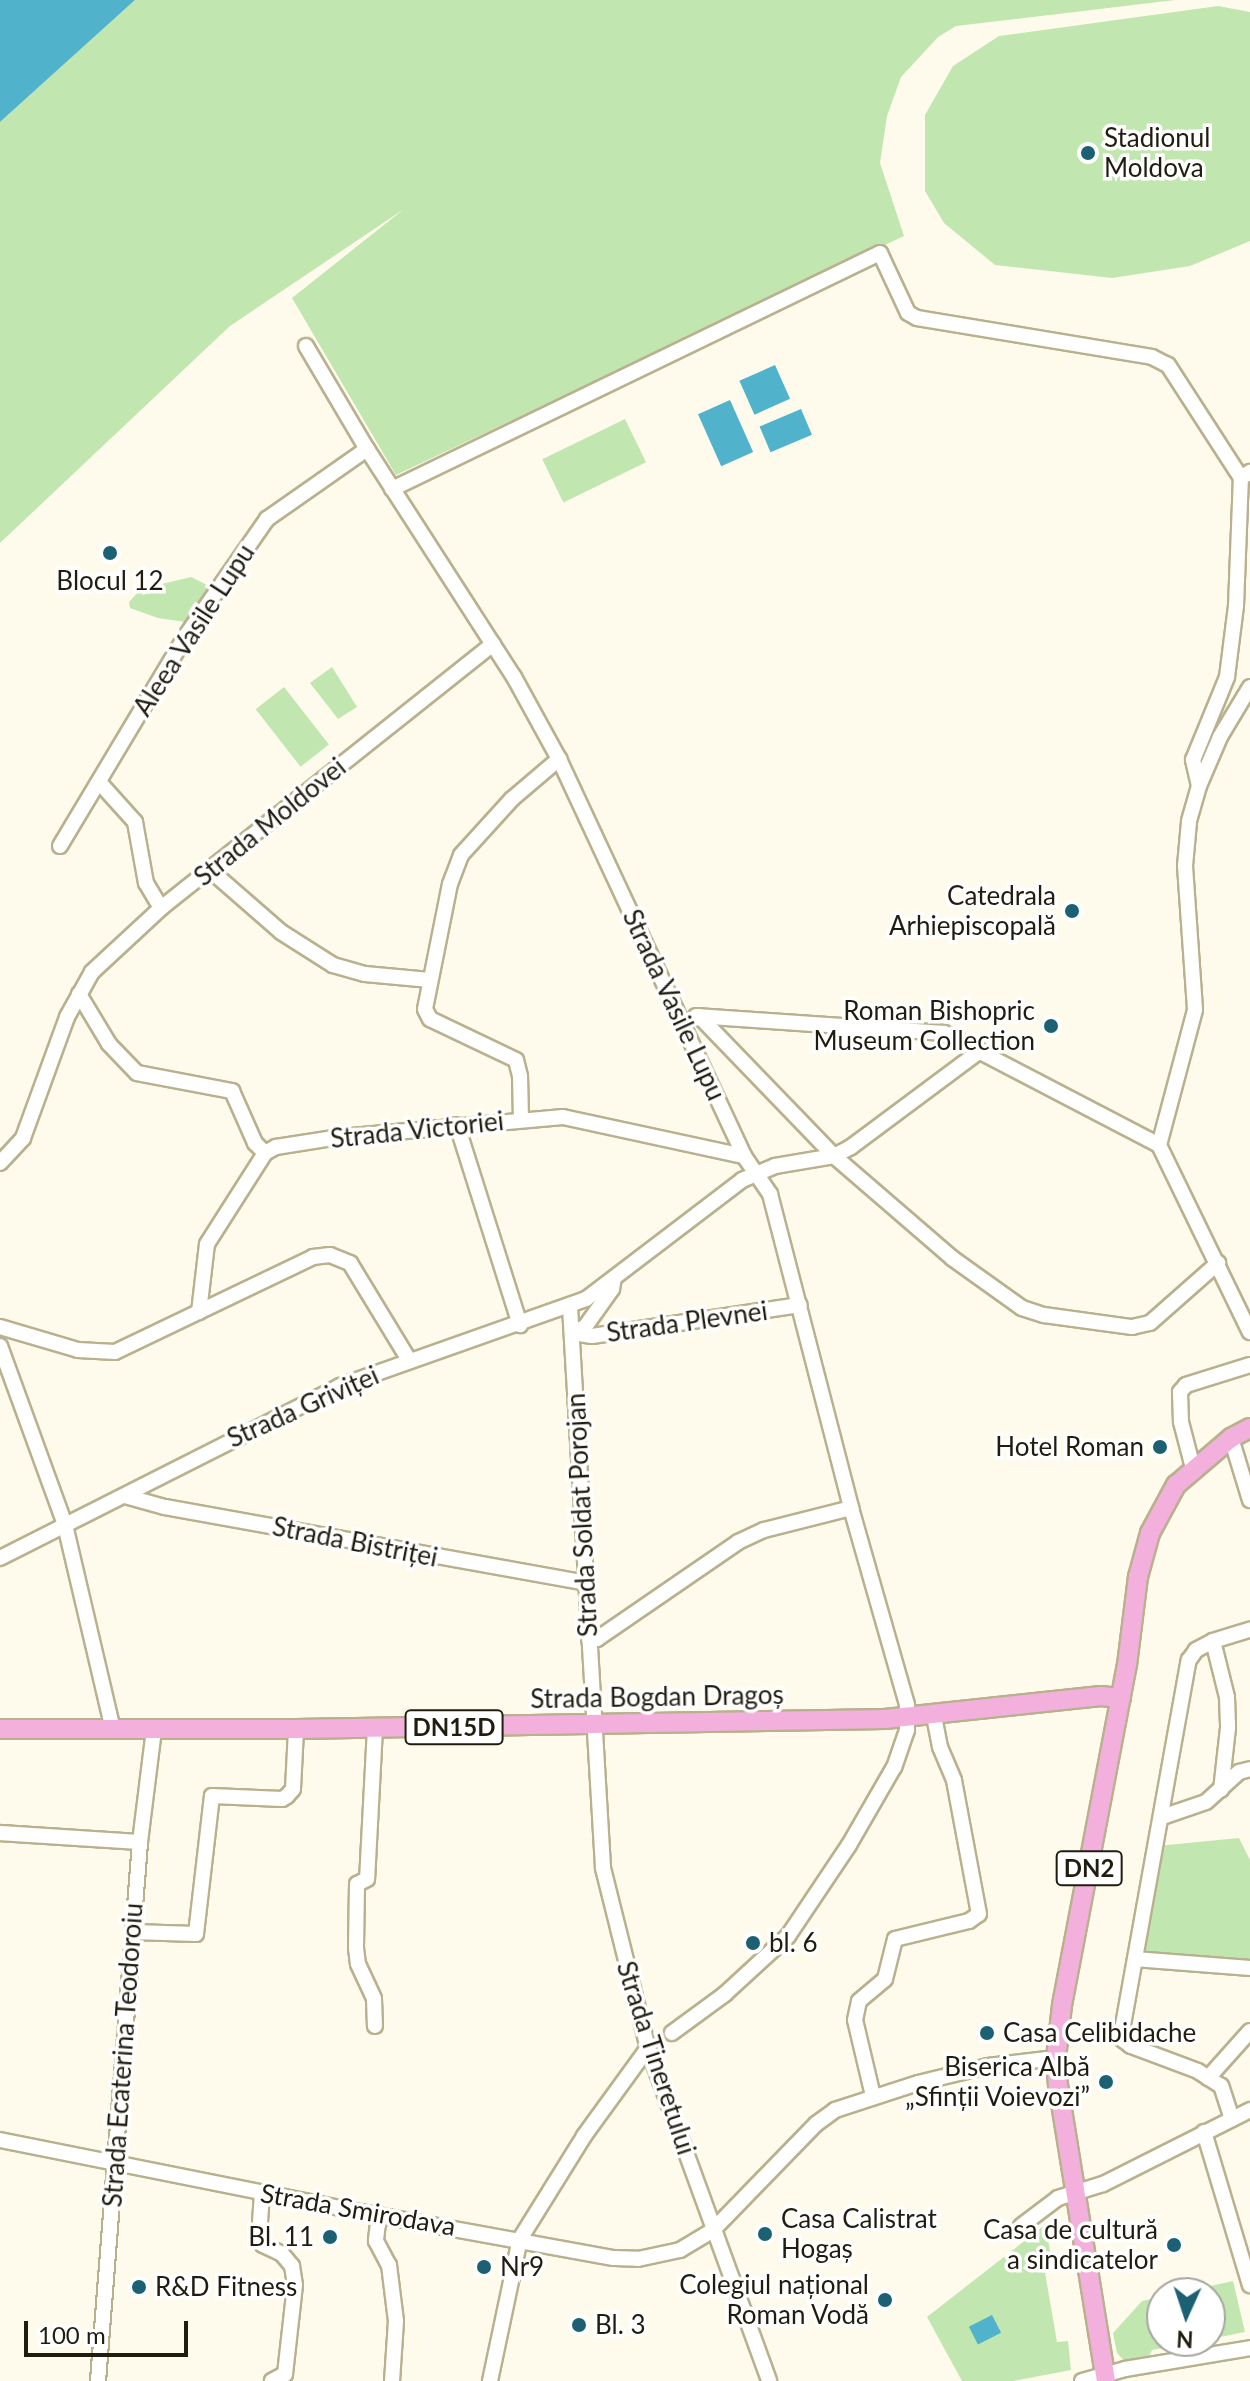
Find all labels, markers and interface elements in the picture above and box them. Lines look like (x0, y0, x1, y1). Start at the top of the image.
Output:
place label: Stadionul Moldova (1104, 122, 1210, 184)
marker: Stadionul Moldova (1079, 144, 1097, 162)
street label: Aleea Vasile Lupu (127, 538, 261, 722)
marker: Blocul 12 (101, 544, 119, 562)
place label: Blocul 12 (56, 565, 164, 597)
street label: Strada Moldovei (188, 751, 352, 893)
place label: Catedrala Arhiepiscopală (889, 880, 1056, 942)
marker: Catedrala Arhiepiscopală (1063, 902, 1081, 920)
street label: Strada Vasile Lupu (616, 904, 732, 1106)
place label: Roman Bishopric Museum Collection (814, 995, 1035, 1056)
marker: Roman Bishopric Museum Collection (1042, 1017, 1060, 1035)
street label: Strada Victoriei (328, 1105, 506, 1155)
street label: Strada Plevnei (605, 1295, 769, 1349)
street label: Strada Griviței (222, 1360, 384, 1454)
street label: Strada Soldat Porojan (560, 1392, 604, 1638)
place label: Hotel Roman (995, 1431, 1144, 1463)
marker: Hotel Roman (1151, 1438, 1169, 1456)
street label: Strada Bistriței (270, 1511, 440, 1573)
street label: Strada Bogdan Dragoș (530, 1679, 784, 1715)
road number: DN15D (404, 1707, 504, 1747)
road number: DN2 (1055, 1848, 1123, 1888)
street label: Strada Ecaterina Teodoroiu (97, 1901, 149, 2209)
place label: bl. 6 (769, 1927, 818, 1959)
marker: bl. 6 (744, 1934, 762, 1952)
street label: Strada Tineretului (610, 1957, 702, 2159)
place label: Casa Celibidache (1003, 2017, 1196, 2049)
marker: Casa Celibidache (978, 2024, 996, 2042)
place label: Biserica Albă „Sfinții Voievozi” (904, 2051, 1090, 2112)
marker: Biserica Albă „Sfinții Voievozi” (1097, 2073, 1115, 2091)
street label: Strada Smirodava (258, 2177, 458, 2243)
place label: Casa Calistrat Hogaș (781, 2203, 937, 2264)
place label: Casa de cultură a sindicatelor (983, 2214, 1158, 2276)
place label: Bl. 11 (248, 2221, 314, 2253)
marker: Casa Calistrat Hogaș (756, 2225, 774, 2243)
marker: Bl. 11 (321, 2228, 339, 2246)
marker: Casa de cultură a sindicatelor (1165, 2236, 1183, 2254)
place label: Nr9 (500, 2251, 544, 2283)
marker: Nr9 (475, 2258, 493, 2276)
place label: Colegiul național Roman Vodă (679, 2269, 869, 2330)
place label: R&D Fitness (155, 2271, 297, 2303)
north arrow (1146, 2277, 1226, 2357)
marker: R&D Fitness (130, 2278, 148, 2296)
marker: Colegiul național Roman Vodă (876, 2291, 894, 2309)
scale bar (28, 2305, 192, 2355)
place label: Bl. 3 (595, 2309, 646, 2341)
marker: Bl. 3 (570, 2316, 588, 2334)
text: 100 m (38, 2320, 106, 2349)
text: N (1176, 2326, 1194, 2353)

